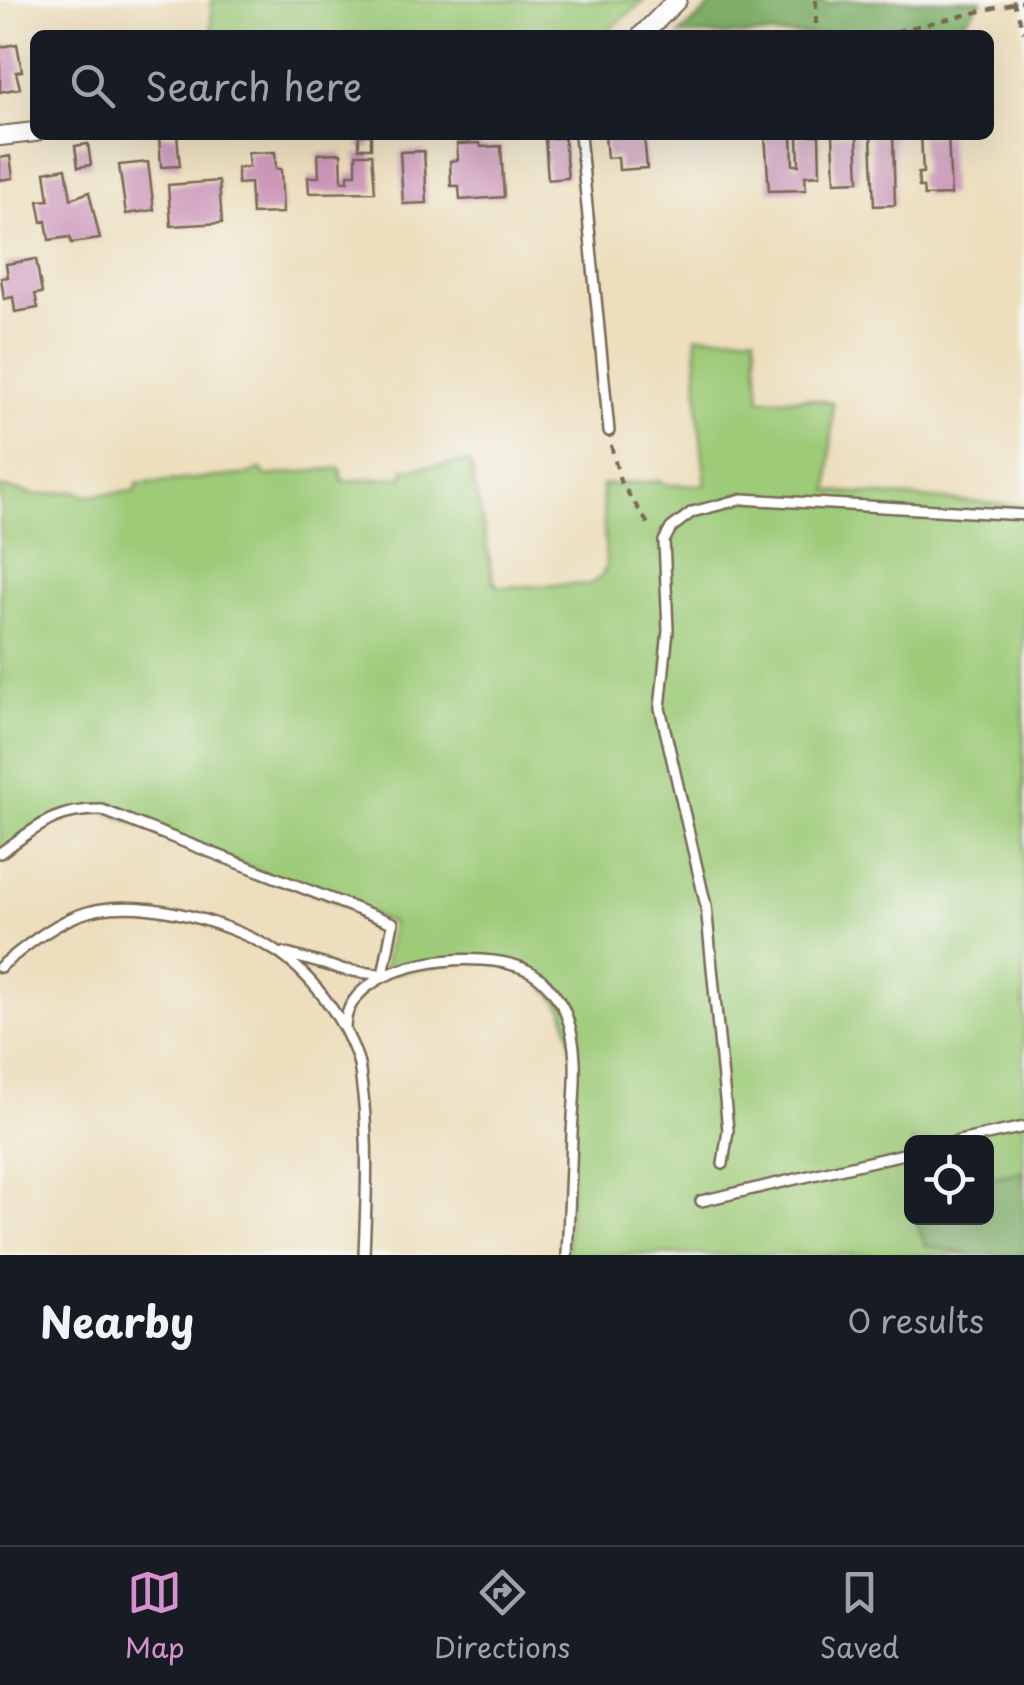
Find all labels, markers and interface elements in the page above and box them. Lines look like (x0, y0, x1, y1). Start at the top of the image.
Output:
search box (30, 30, 994, 140)
text: Search here (145, 57, 362, 114)
icon: search (65, 58, 120, 113)
map controls (904, 1135, 994, 1225)
button: locate (904, 1135, 994, 1225)
text: Nearby (40, 1289, 194, 1352)
text: 0 results (848, 1296, 984, 1344)
tab: Map (125, 1565, 185, 1668)
tab: Directions (434, 1565, 570, 1668)
tab: Saved (820, 1565, 899, 1668)

